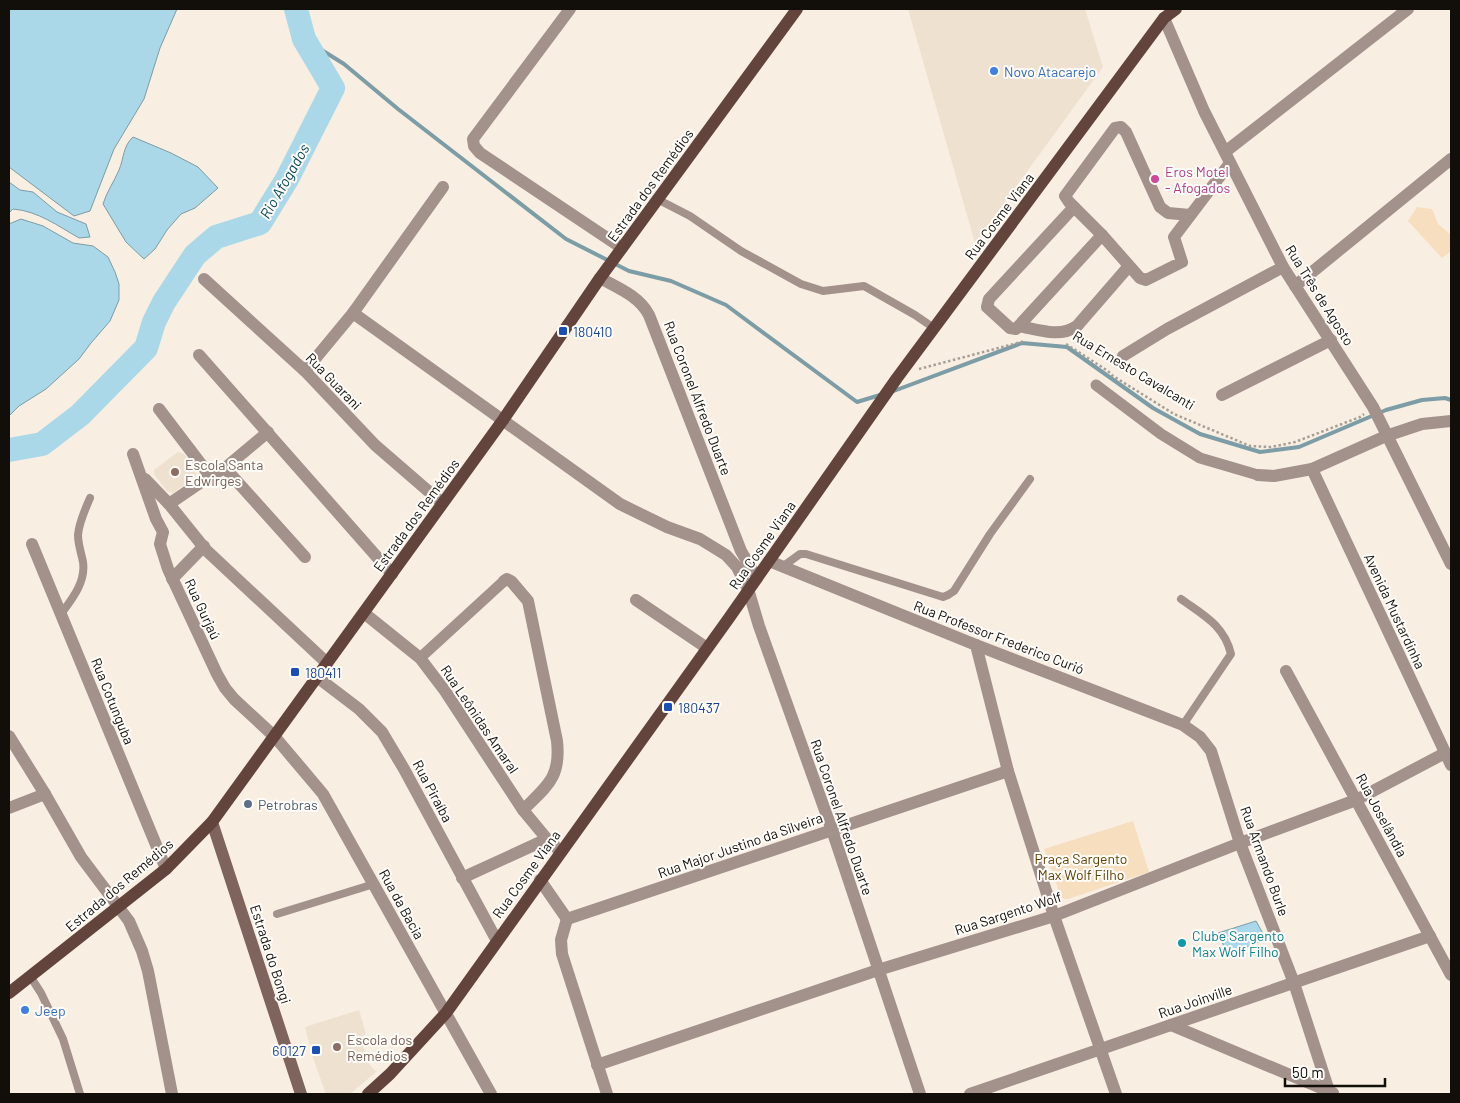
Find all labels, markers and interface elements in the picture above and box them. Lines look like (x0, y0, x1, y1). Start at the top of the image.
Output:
place label: Novo Atacarejo (1004, 63, 1096, 80)
marker: Novo Atacarejo (988, 65, 1000, 77)
street label: Estrada dos Remédios (603, 125, 697, 245)
water label: Rio Afogados (255, 140, 313, 222)
place label: Eros Motel - Afogados (1165, 163, 1231, 196)
street label: Rua Cosme Viana (961, 169, 1037, 263)
marker: Eros Motel - Afogados (1149, 173, 1161, 185)
street label: Rua Três de Agosto (1282, 241, 1358, 349)
street label: Rua Coronel Alfredo Duarte (661, 319, 735, 477)
place label: 180410 (573, 323, 612, 340)
marker: 180410 (557, 325, 569, 337)
street label: Rua Ernesto Cavalcanti (1070, 327, 1198, 413)
street label: Rua Guarani (303, 349, 365, 413)
street label: Estrada dos Remédios (369, 455, 463, 575)
place label: Escola Santa Edwirges (185, 456, 263, 489)
marker: Escola Santa Edwirges (169, 466, 181, 478)
street label: Rua Cosme Viana (725, 497, 799, 593)
street label: Avenida Mustardinha (1361, 550, 1429, 672)
street label: Rua Gurjaú (181, 576, 225, 642)
street label: Rua Professor Frederico Curió (911, 597, 1087, 677)
street label: Rua Cotunguba (88, 655, 138, 747)
street label: Rua Leônidas Amaral (437, 662, 523, 776)
place label: 180411 (305, 664, 341, 681)
marker: 180411 (289, 666, 301, 678)
place label: 180437 (678, 699, 720, 716)
marker: 180437 (662, 701, 674, 713)
street label: Rua Coronel Alfredo Duarte (807, 737, 877, 897)
street label: Rua Piraíba (410, 757, 456, 825)
street label: Rua Joselândia (1353, 770, 1411, 860)
place label: Petrobras (258, 796, 318, 813)
marker: Petrobras (242, 798, 254, 810)
street label: Rua Armando Burle (1237, 804, 1293, 918)
street label: Rua Major Justino da Silveira (655, 809, 825, 881)
street label: Rua Cosme Viana (488, 827, 564, 921)
street label: Estrada dos Remédios (62, 835, 177, 935)
park label: Praça Sargento Max Wolf Filho (1035, 850, 1128, 883)
street label: Rua da Bacia (376, 866, 428, 942)
street label: Rua Sargento Wolf (952, 888, 1064, 938)
street label: Estrada do Bongi (247, 902, 295, 1006)
place label: Clube Sargento Max Wolf Filho (1192, 927, 1284, 960)
marker: Clube Sargento Max Wolf Filho (1176, 937, 1188, 949)
street label: Rua Joinville (1156, 980, 1234, 1022)
place label: Jeep (35, 1002, 66, 1019)
marker: Jeep (19, 1004, 31, 1016)
place label: Escola dos Remédios (347, 1031, 413, 1064)
marker: Escola dos Remédios (331, 1041, 343, 1053)
place label: 60127 (272, 1042, 306, 1059)
marker: 60127 (310, 1044, 322, 1056)
scale bar (1285, 1056, 1385, 1088)
text: 50 m (1292, 1063, 1324, 1081)

